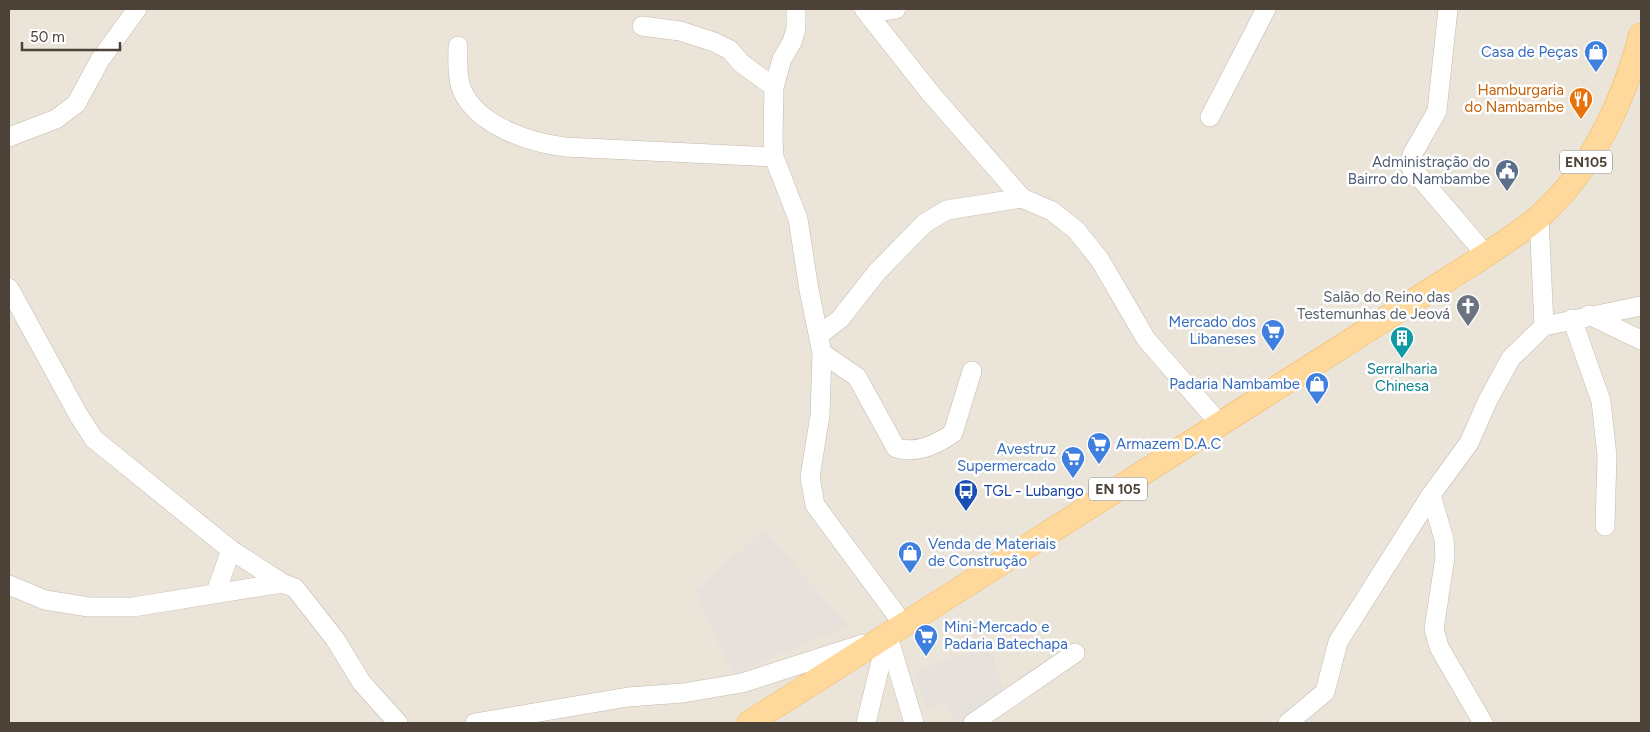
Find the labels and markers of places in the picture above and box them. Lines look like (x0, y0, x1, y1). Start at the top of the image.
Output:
shop icon: Casa de Peças (1583, 39, 1609, 73)
place label: Casa de Peças (1481, 43, 1578, 61)
place label: Hamburgaria do Nambambe (1465, 81, 1564, 116)
restaurant icon: Hamburgaria do Nambambe (1568, 86, 1594, 120)
place label: Administração do Bairro do Nambambe (1348, 153, 1490, 188)
public building icon: Administração do Bairro do Nambambe (1494, 158, 1520, 192)
place label: Salão do Reino das Testemunhas de Jeová (1297, 288, 1450, 323)
church icon: Salão do Reino das Testemunhas de Jeová (1455, 293, 1481, 327)
place label: Mercado dos Libaneses (1169, 313, 1256, 348)
supermarket icon: Mercado dos Libaneses (1260, 318, 1286, 352)
building icon: Serralharia Chinesa (1389, 325, 1415, 359)
place label: Serralharia Chinesa (1367, 360, 1437, 395)
shop icon: Padaria Nambambe (1304, 371, 1330, 405)
place label: Padaria Nambambe (1169, 375, 1300, 393)
supermarket icon: Armazem D.A.C (1086, 431, 1112, 465)
place label: Armazem D.A.C (1116, 435, 1221, 453)
place label: Avestruz Supermercado (957, 440, 1056, 475)
supermarket icon: Avestruz Supermercado (1060, 445, 1086, 479)
bus stop icon: TGL - Lubango (953, 478, 979, 512)
place label: TGL - Lubango (984, 482, 1084, 500)
place label: Venda de Materiais de Construção (928, 535, 1056, 570)
shop icon: Venda de Materiais de Construção (897, 540, 923, 574)
place label: Mini-Mercado e Padaria Batechapa (944, 618, 1068, 653)
supermarket icon: Mini-Mercado e Padaria Batechapa (913, 623, 939, 657)

